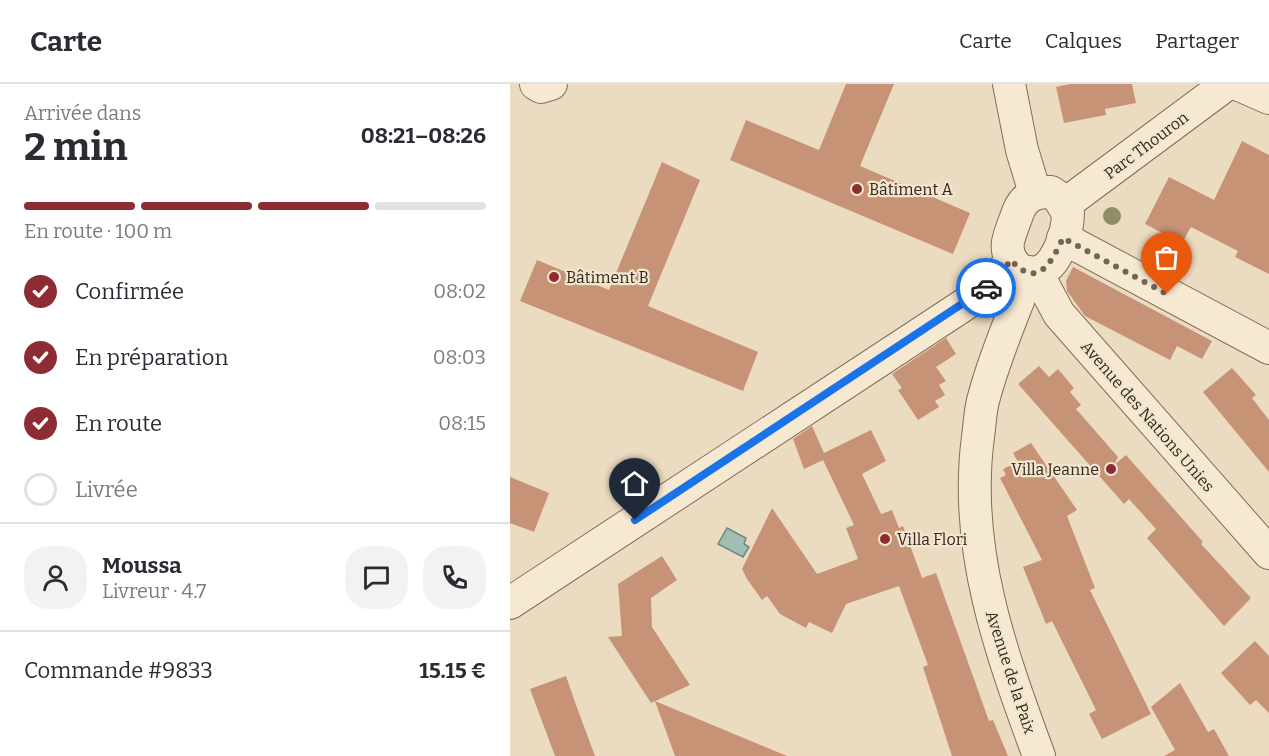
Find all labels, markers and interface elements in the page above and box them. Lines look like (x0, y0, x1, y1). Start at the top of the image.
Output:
text: Carte (30, 25, 102, 58)
text: Carte (959, 28, 1012, 54)
text: Calques (1045, 28, 1122, 54)
text: Partager (1155, 28, 1239, 54)
text: Arrivée dans (24, 101, 141, 125)
street label: Parc Thouron (1101, 108, 1192, 183)
text: 08:21–08:26 (361, 122, 486, 149)
text: 2 min (24, 124, 128, 170)
place label: Bâtiment A (869, 180, 953, 199)
marker: Bâtiment A (850, 182, 864, 196)
text: En route · 100 m (24, 219, 172, 243)
pin (1141, 232, 1192, 294)
icon: bag (1150, 241, 1183, 274)
courier (956, 258, 1016, 318)
place label: Bâtiment B (566, 268, 649, 287)
marker: Bâtiment B (547, 270, 561, 284)
icon: car (970, 272, 1003, 305)
icon: check (24, 275, 57, 308)
text: Confirmée (75, 278, 184, 305)
text: 08:02 (433, 279, 486, 303)
street label: Avenue des Nations Unies (1077, 337, 1218, 496)
icon: check (24, 341, 57, 374)
text: En préparation (75, 344, 228, 371)
text: 08:03 (433, 345, 486, 369)
icon: check (24, 407, 57, 440)
text: En route (75, 410, 162, 437)
text: 08:15 (438, 411, 486, 435)
pin (609, 458, 660, 520)
place label: Villa Jeanne (1011, 460, 1099, 479)
marker: Villa Jeanne (1104, 462, 1118, 476)
icon: home (618, 467, 651, 500)
text: Livrée (75, 476, 138, 503)
place label: Villa Flori (897, 530, 968, 549)
marker: Villa Flori (878, 532, 892, 546)
button: person (24, 546, 87, 609)
button: chat (345, 546, 408, 609)
button: phone (423, 546, 486, 609)
text: Moussa (102, 552, 182, 579)
text: Livreur · 4.7 (102, 579, 206, 603)
street label: Avenue de la Paix (982, 608, 1039, 736)
text: Commande #9833 (24, 657, 213, 684)
text: 15.15 € (419, 657, 486, 684)

